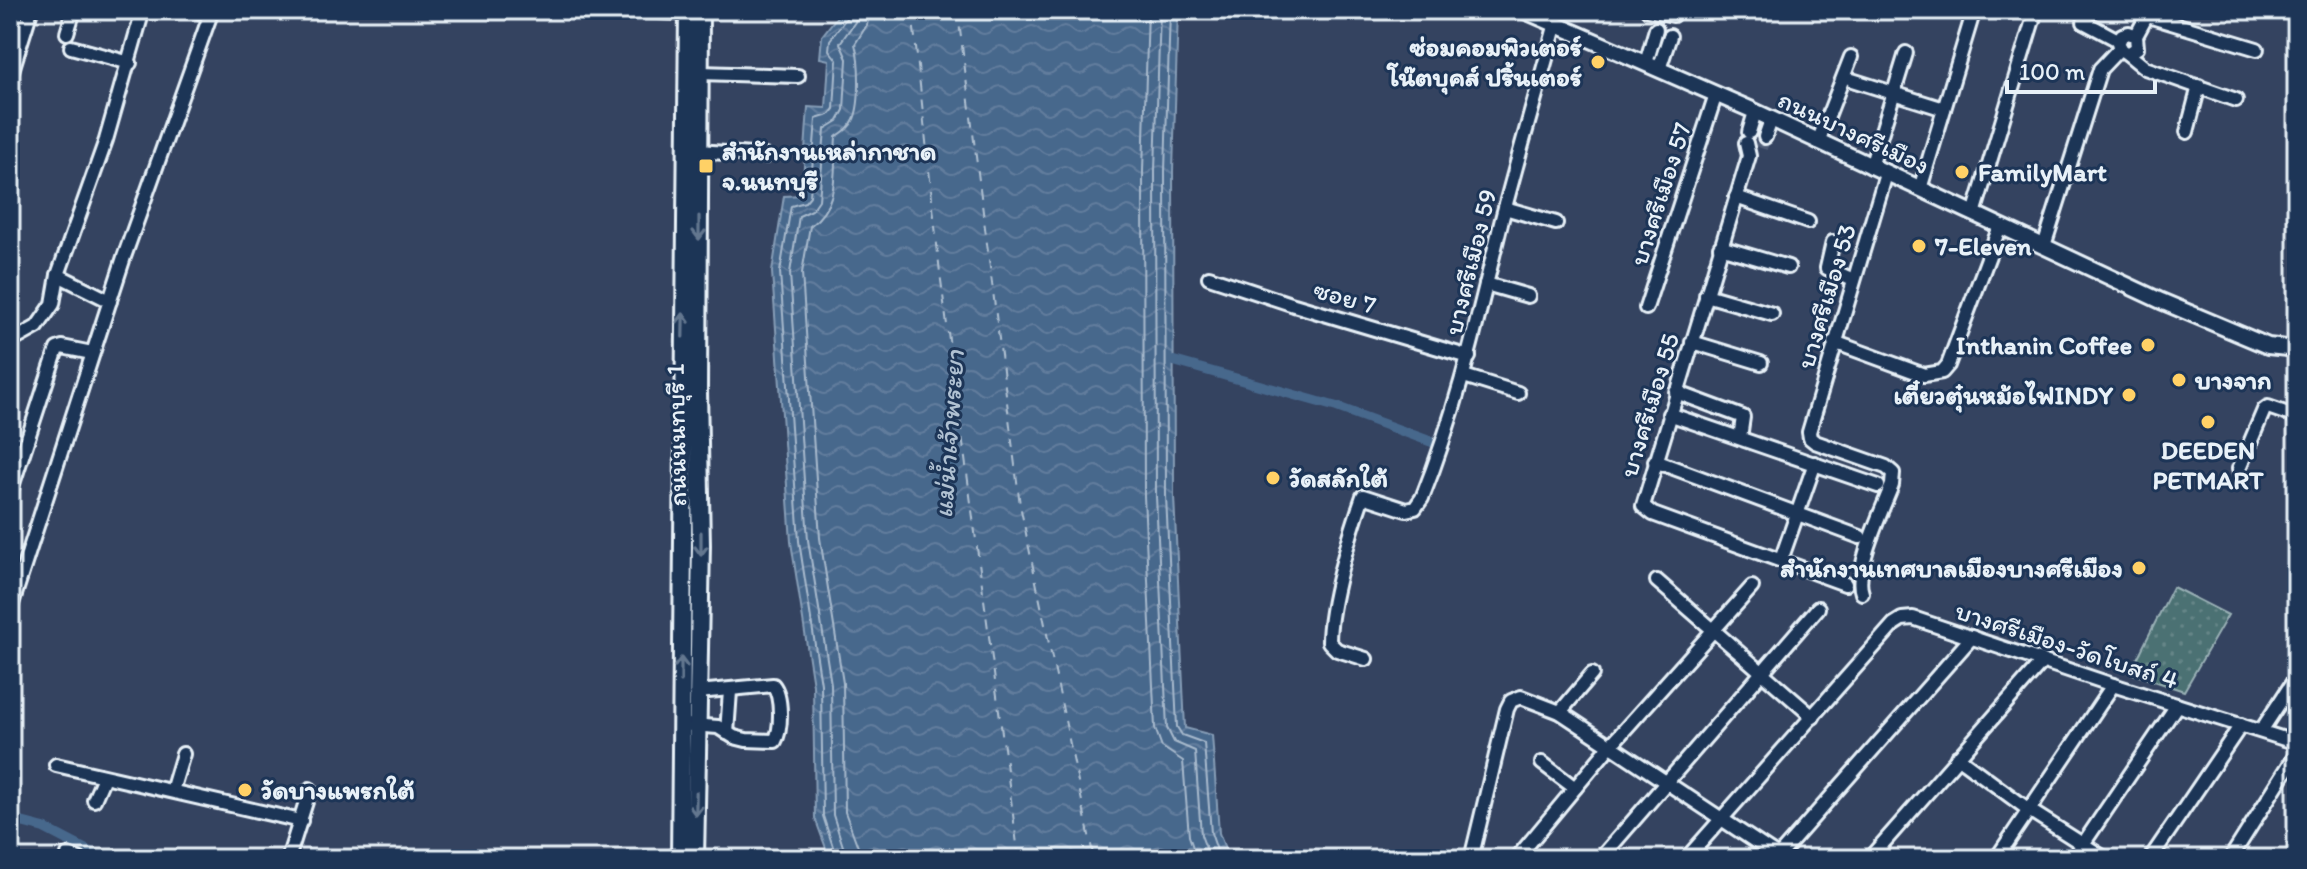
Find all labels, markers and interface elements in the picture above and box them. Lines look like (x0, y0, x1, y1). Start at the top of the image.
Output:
place label: ซ่อมคอมพิวเตอร์ โน๊ตบุคส์ ปริ้นเตอร์ (1386, 31, 1582, 95)
scale bar (2007, 44, 2155, 94)
marker: ซ่อมคอมพิวเตอร์ โน๊ตบุคส์ ปริ้นเตอร์ (1589, 53, 1607, 71)
text: 100 m (2019, 57, 2085, 86)
street label: ถนนบางศรีเมือง (1773, 83, 1935, 181)
street label: บางศรีเมือง 57 (1622, 118, 1698, 269)
place label: สำนักงานเหล่ากาชาด จ.นนทบุรี (722, 135, 937, 199)
place label: FamilyMart (1978, 156, 2107, 188)
marker: สำนักงานเหล่ากาชาด จ.นนทบุรี (697, 157, 715, 175)
marker: FamilyMart (1953, 163, 1971, 181)
street label: บางศรีเมือง 59 (1436, 186, 1504, 338)
one-way arrow (691, 214, 707, 241)
street label: บางศรีเมือง 53 (1789, 220, 1863, 372)
place label: 7-Eleven (1934, 230, 2032, 262)
marker: 7-Eleven (1910, 237, 1928, 255)
street label: ซอย 7 (1310, 273, 1380, 321)
one-way arrow (675, 312, 691, 339)
street label: บางศรีเมือง 55 (1612, 329, 1686, 481)
place label: Inthanin Coffee (1956, 329, 2132, 361)
marker: Inthanin Coffee (2139, 336, 2157, 354)
water label: แม่น้ำเจ้าพระยา (925, 347, 971, 519)
street label: ถนนนนทบุรี 1 (659, 363, 695, 507)
place label: บางจาก (2194, 364, 2272, 396)
marker: บางจาก (2170, 371, 2188, 389)
place label: เตี๋ยวตุ๋นหม้อไฟINDY (1894, 379, 2114, 413)
marker: เตี๋ยวตุ๋นหม้อไฟINDY (2120, 386, 2138, 404)
marker: DEEDEN PETMART (2199, 413, 2217, 431)
place label: DEEDEN PETMART (2153, 434, 2264, 496)
place label: วัดสลักใต้ (1289, 462, 1388, 494)
marker: วัดสลักใต้ (1264, 469, 1282, 487)
one-way arrow (693, 530, 709, 557)
place label: สำนักงานเทศบาลเมืองบางศรีเมือง (1780, 552, 2123, 584)
marker: สำนักงานเทศบาลเมืองบางศรีเมือง (2130, 559, 2148, 577)
street label: บางศรีเมือง-วัดโบสถ์ 4 (1952, 594, 2183, 696)
one-way arrow (673, 656, 689, 683)
place label: วัดบางแพรกใต้ (261, 774, 415, 806)
marker: วัดบางแพรกใต้ (236, 781, 254, 799)
one-way arrow (688, 790, 704, 817)

